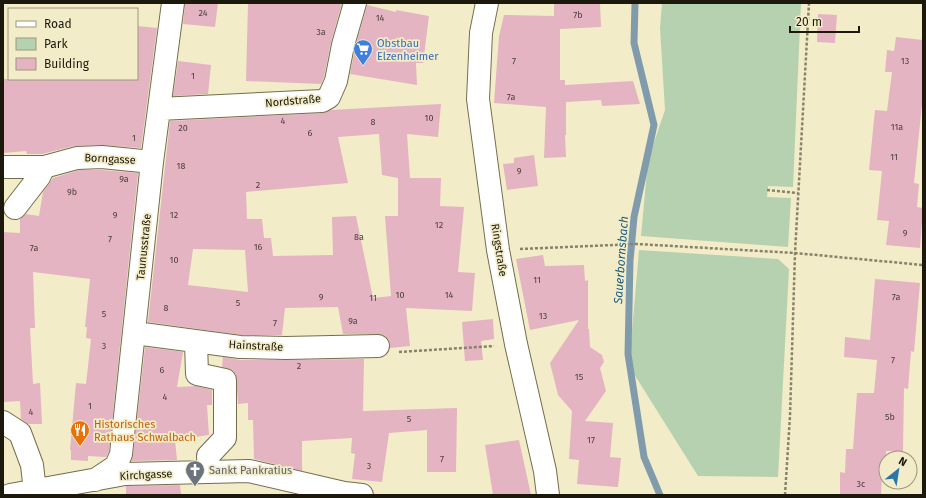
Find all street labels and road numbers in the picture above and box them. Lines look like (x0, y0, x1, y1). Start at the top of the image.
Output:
street label: Nordstraße (265, 92, 321, 110)
street label: Borngasse (84, 151, 136, 167)
street label: Taunusstraße (134, 213, 154, 281)
street label: Ringstraße (488, 223, 510, 277)
street label: Hainstraße (228, 338, 284, 354)
street label: Kirchgasse (119, 467, 173, 483)

